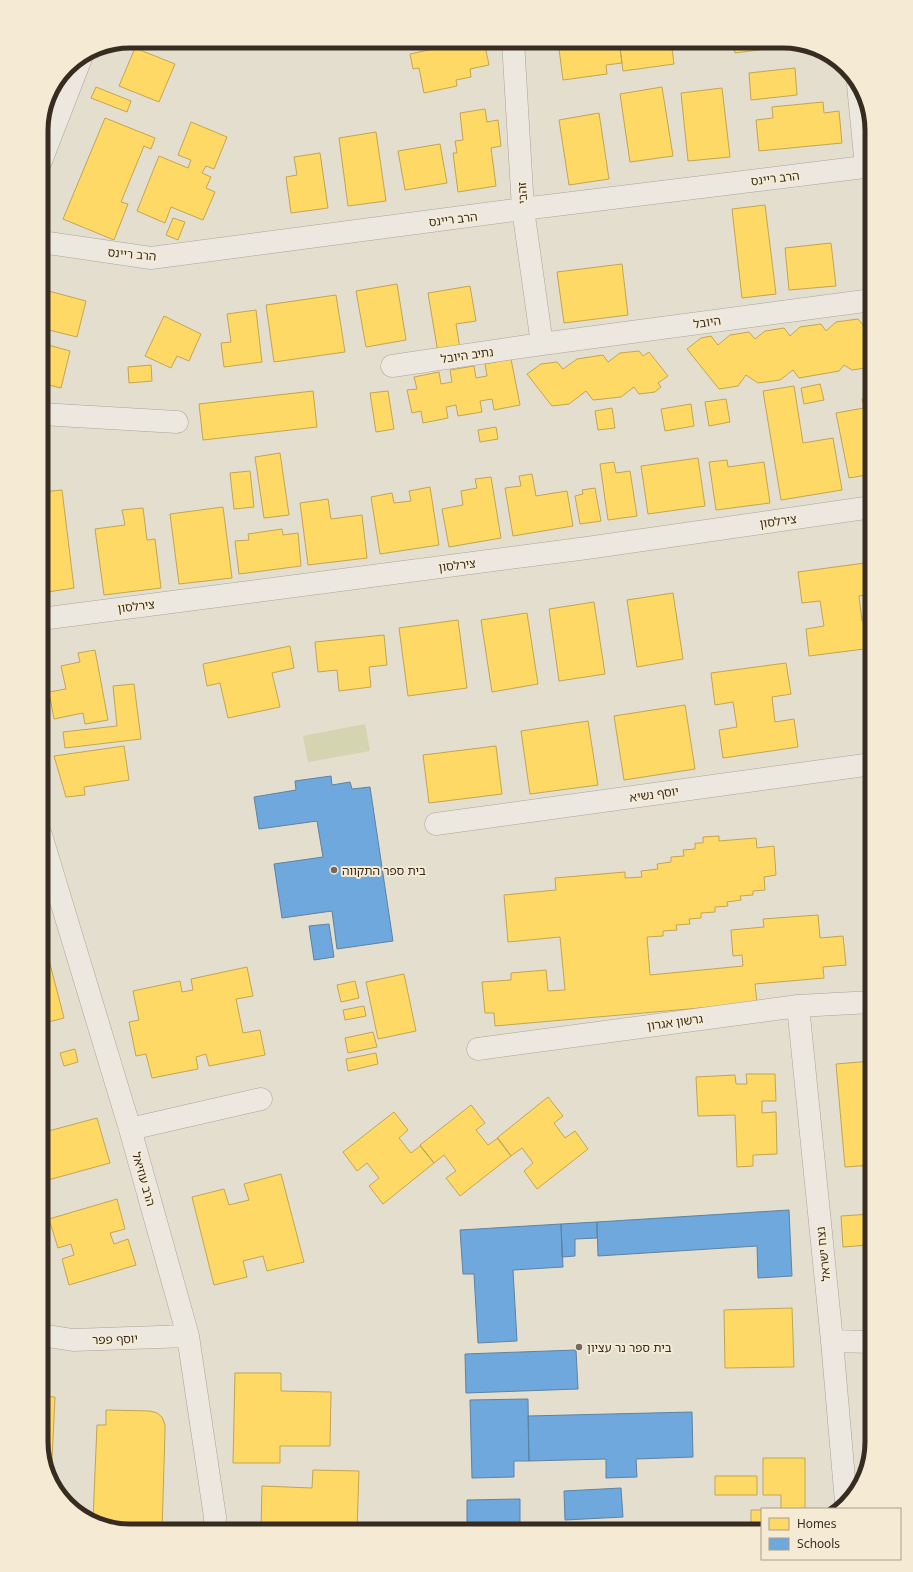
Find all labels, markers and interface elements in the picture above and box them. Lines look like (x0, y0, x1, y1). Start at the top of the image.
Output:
street label: הרב ריינס (750, 167, 800, 189)
street label: זהבי (513, 182, 531, 204)
street label: הרב ריינס (428, 208, 478, 230)
street label: הרב ריינס (107, 243, 157, 265)
street label: היובל (692, 312, 722, 332)
street label: נתיב היובל (439, 343, 495, 367)
street label: צירלסון (758, 510, 798, 532)
street label: צירלסון (437, 554, 477, 576)
street label: צירלסון (116, 595, 156, 617)
street label: יוסף נשיא (628, 782, 680, 806)
place label: בית ספר התקווה (342, 862, 426, 879)
marker: בית ספר התקווה (329, 865, 339, 875)
street label: גרשון אגרון (646, 1010, 705, 1034)
street label: הרב עוזיאל (128, 1150, 160, 1208)
street label: נצח ישראל (812, 1226, 834, 1282)
street label: יוסף פפר (92, 1330, 138, 1348)
place label: בית ספר נר עציון (587, 1339, 672, 1356)
marker: בית ספר נר עציון (574, 1342, 584, 1352)
legend (761, 1508, 901, 1560)
text: Homes (797, 1515, 837, 1532)
text: Schools (797, 1535, 840, 1552)

